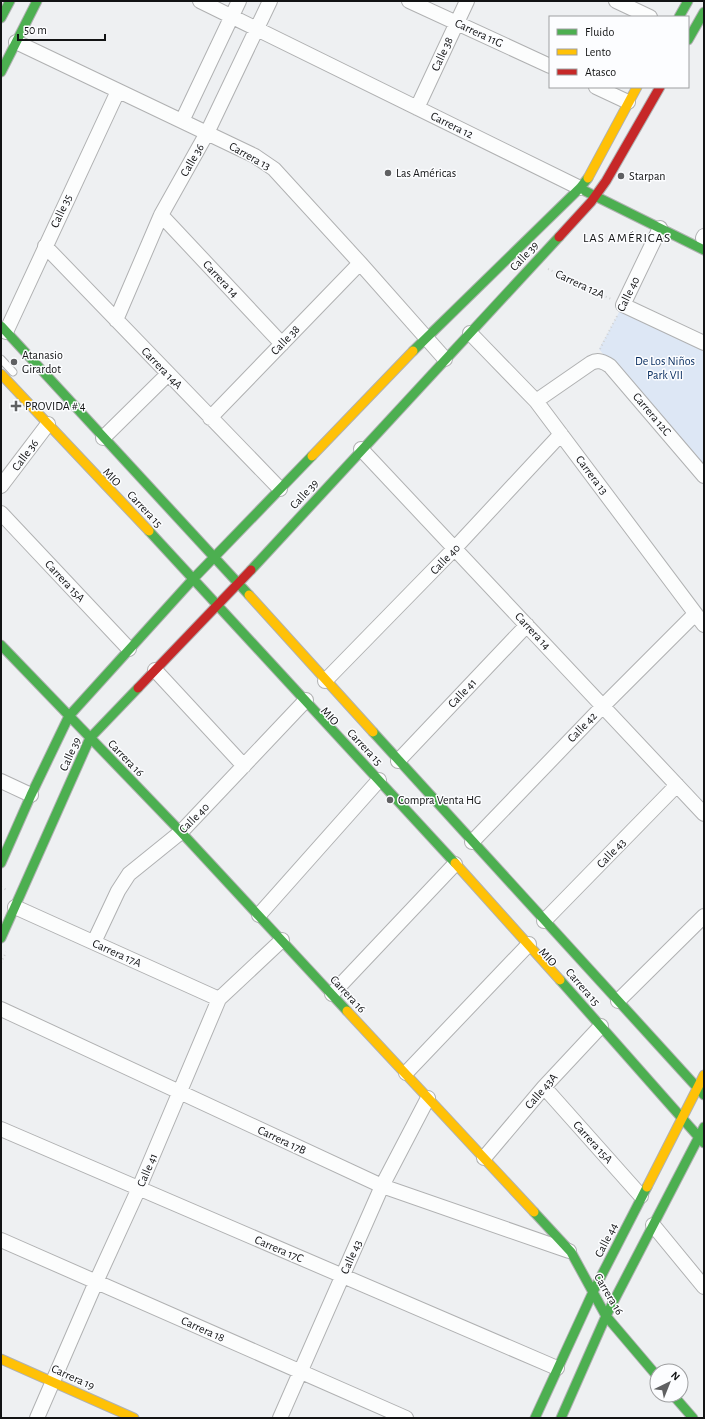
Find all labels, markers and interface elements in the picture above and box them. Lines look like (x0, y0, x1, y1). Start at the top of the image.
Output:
scale bar (18, 16, 105, 42)
legend (549, 16, 689, 88)
street label: Carrera 11G (453, 17, 505, 49)
text: 50 m (24, 24, 47, 36)
text: Fluido (585, 26, 614, 38)
street label: Calle 38 (429, 35, 455, 73)
text: Lento (585, 46, 611, 58)
text: Atasco (585, 66, 616, 78)
street label: Carrera 12 (429, 110, 476, 141)
street label: Carrera 13 (227, 140, 273, 172)
street label: Calle 36 (178, 141, 206, 179)
place label: Las Américas (396, 167, 456, 179)
marker: Las Américas (383, 168, 393, 178)
place label: Starpan (629, 170, 666, 182)
marker: Starpan (616, 171, 626, 181)
street label: Calle 35 (48, 193, 74, 229)
district label: LAS AMÉRICAS (583, 231, 671, 245)
street label: Calle 39 (507, 239, 541, 273)
street label: Carrera 14 (201, 258, 241, 300)
street label: Carrera 12A (554, 267, 606, 301)
street label: Calle 40 (614, 275, 642, 313)
street label: Calle 38 (268, 323, 302, 357)
street label: Carrera 14A (139, 345, 185, 391)
place label: Atanasio Girardot (22, 349, 63, 375)
park label: De Los Niños Park VII (635, 355, 695, 381)
marker: Atanasio Girardot (9, 357, 19, 367)
street label: Carrera 12C (631, 390, 673, 438)
marker: PROVIDA # 4 (10, 400, 22, 412)
place label: PROVIDA # 4 (25, 400, 86, 412)
street label: Calle 36 (9, 437, 41, 473)
street label: Carrera 13 (574, 453, 610, 497)
street label: MIO (101, 466, 123, 489)
street label: Calle 39 (287, 477, 321, 511)
street label: Carrera 15 (125, 488, 165, 530)
street label: Calle 40 (428, 541, 462, 577)
street label: Carrera 15A (43, 558, 87, 604)
street label: Carrera 14 (513, 610, 553, 652)
street label: Calle 41 (445, 676, 479, 710)
street label: MIO (319, 705, 341, 728)
street label: Calle 42 (565, 709, 599, 744)
street label: Carrera 15 (345, 726, 385, 768)
street label: Calle 39 (57, 735, 83, 773)
street label: Carrera 16 (106, 737, 147, 779)
place label: Compra Venta HG (398, 794, 481, 806)
marker: Compra Venta HG (385, 795, 395, 805)
street label: Calle 40 (177, 801, 211, 835)
street label: Calle 43 (594, 836, 628, 870)
street label: Carrera 17A (91, 937, 143, 969)
street label: MIO (537, 946, 559, 969)
street label: Carrera 15 (564, 966, 602, 1008)
street label: Carrera 16 (328, 973, 368, 1015)
street label: Calle 43A (522, 1071, 560, 1111)
street label: Carrera 15A (571, 1119, 615, 1165)
street label: Carrera 17B (256, 1124, 308, 1156)
street label: Calle 41 (135, 1151, 159, 1189)
street label: Calle 44 (592, 1221, 620, 1259)
street label: Carrera 17C (253, 1233, 305, 1265)
street label: Calle 43 (338, 1238, 364, 1276)
street label: Carrera 16 (592, 1271, 626, 1317)
street label: Carrera 18 (180, 1314, 227, 1344)
street label: Carrera 19 (50, 1362, 97, 1392)
north arrow (649, 1363, 689, 1403)
text: N (669, 1369, 682, 1383)

